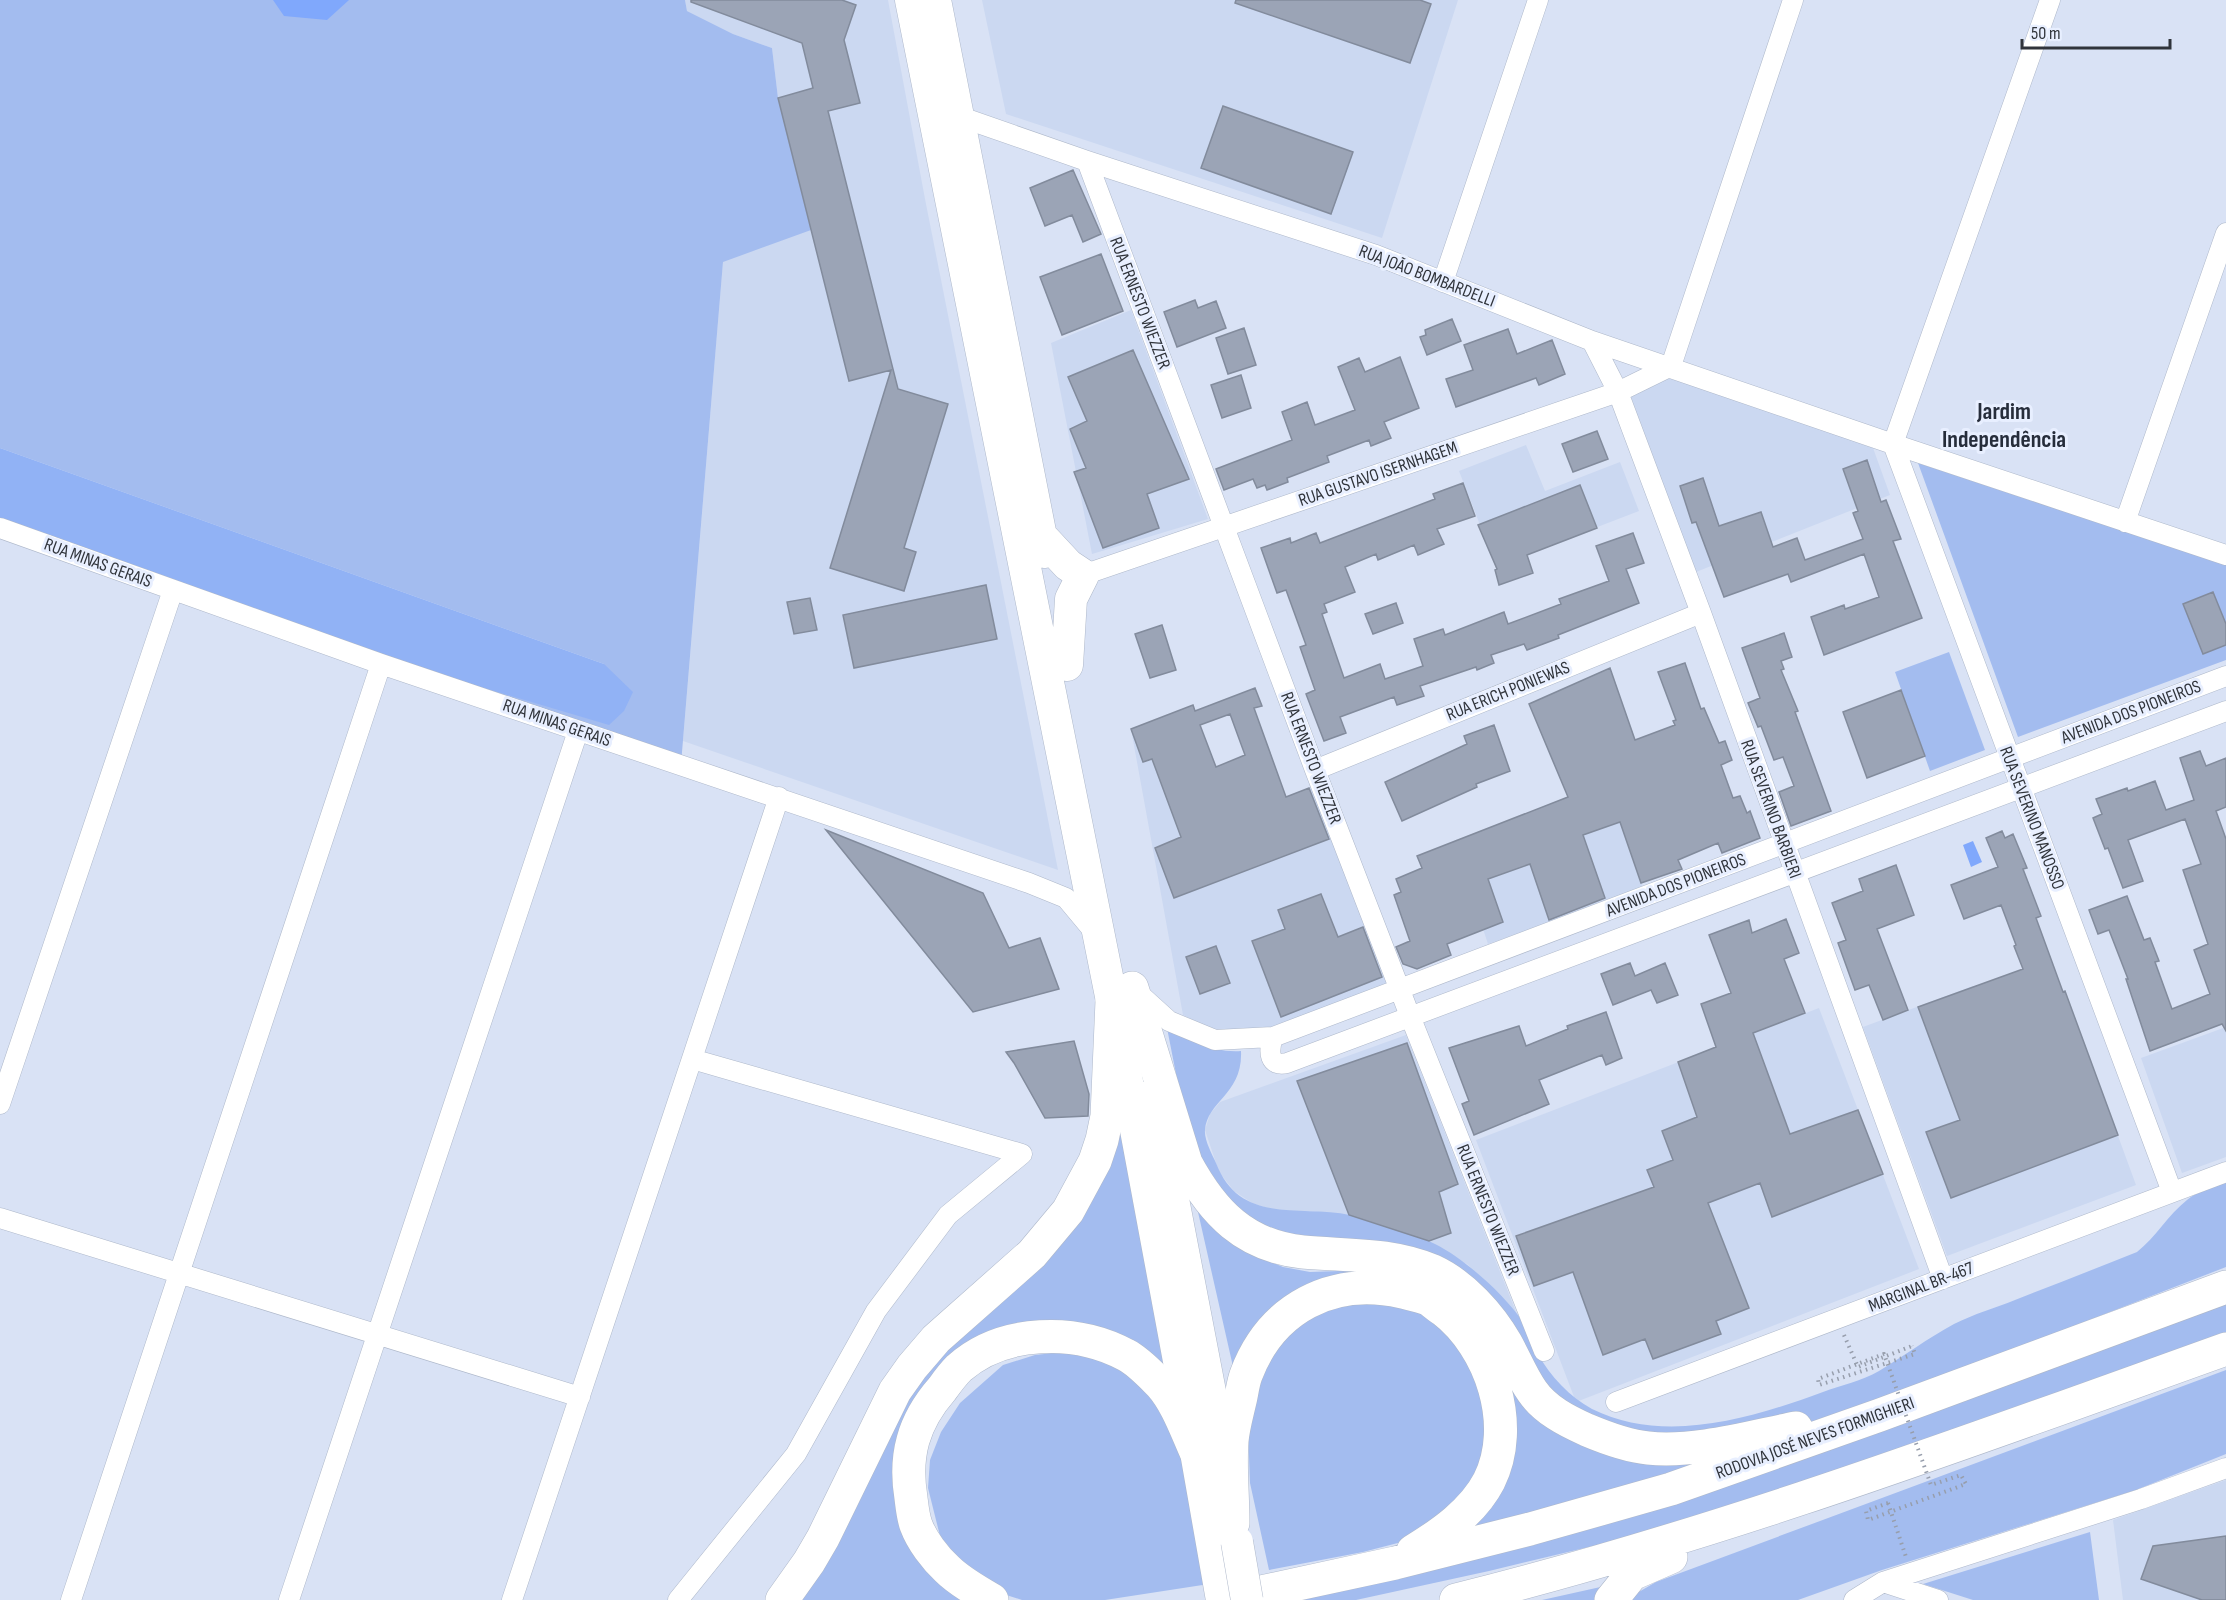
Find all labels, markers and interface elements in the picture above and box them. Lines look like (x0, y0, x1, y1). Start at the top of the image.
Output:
scale bar (2022, 12, 2170, 50)
text: 50 m (2031, 23, 2061, 44)
street label: RUA ERNESTO WIEZZER (1105, 234, 1175, 372)
street label: RUA JOÃO BOMBARDELLI (1356, 240, 1498, 312)
district label: Jardim Independência (1942, 397, 2066, 454)
street label: RUA GUSTAVO ISERNHAGEM (1296, 437, 1460, 511)
street label: RUA MINAS GERAIS (41, 534, 155, 592)
street label: RUA ERICH PONIEWAS (1443, 657, 1573, 725)
street label: AVENIDA DOS PIONEIROS (2057, 676, 2204, 749)
street label: RUA ERNESTO WIEZZER (1276, 689, 1346, 827)
street label: RUA MINAS GERAIS (500, 695, 614, 751)
street label: RUA SEVERINO BARBIERI (1736, 737, 1806, 881)
street label: RUA SEVERINO MANOSSO (1995, 744, 2069, 892)
street label: AVENIDA DOS PIONEIROS (1602, 849, 1749, 922)
street label: RUA ERNESTO WIEZZER (1452, 1141, 1524, 1279)
street label: MARGINAL BR-467 (1866, 1257, 1977, 1317)
street label: RODOVIA JOSÉ NEVES FORMIGHIERI (1713, 1392, 1917, 1484)

